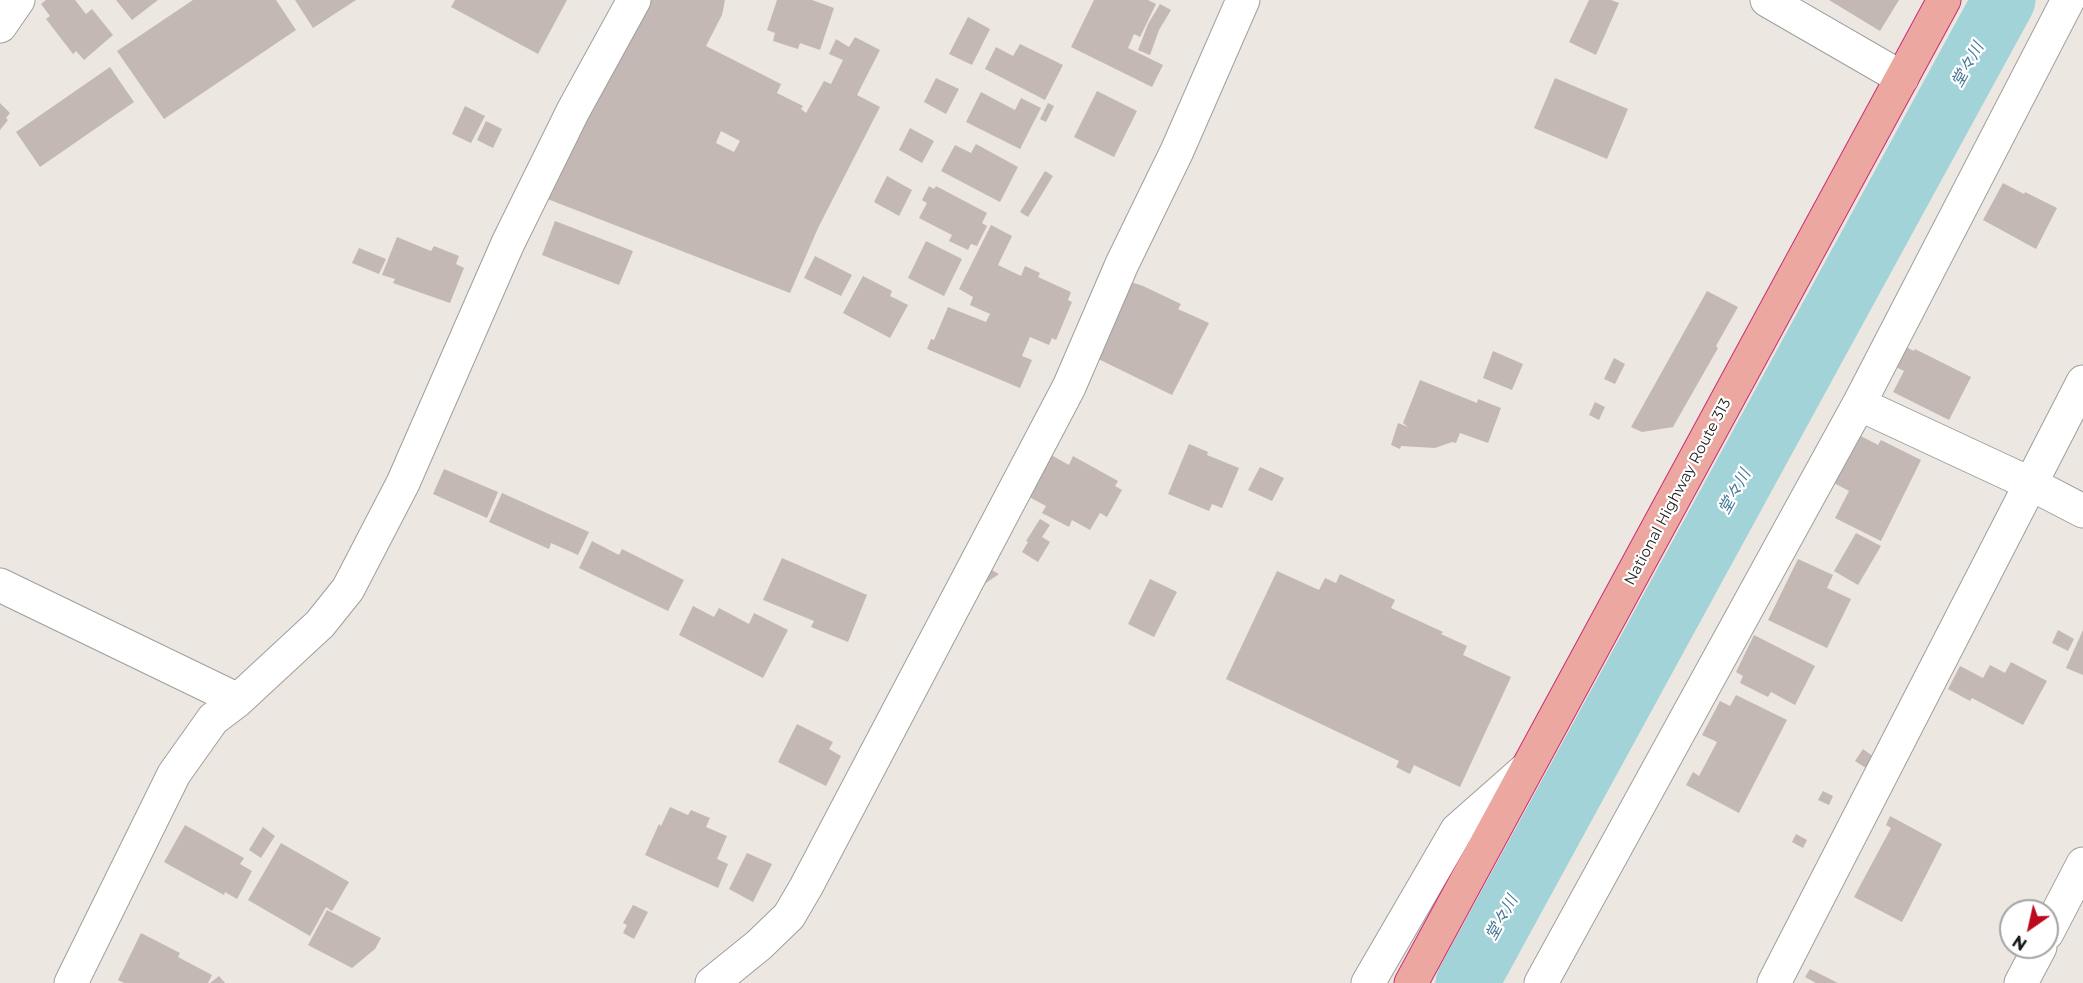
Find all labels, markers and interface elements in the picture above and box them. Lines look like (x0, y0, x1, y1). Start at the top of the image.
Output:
water label: 堂々川 (1948, 39, 1988, 91)
street label: National Highway Route 313 (1621, 396, 1735, 588)
water label: 堂々川 (1715, 466, 1755, 518)
water label: 堂々川 (1482, 892, 1522, 944)
north arrow (1999, 899, 2059, 959)
text: N (2009, 931, 2030, 954)

